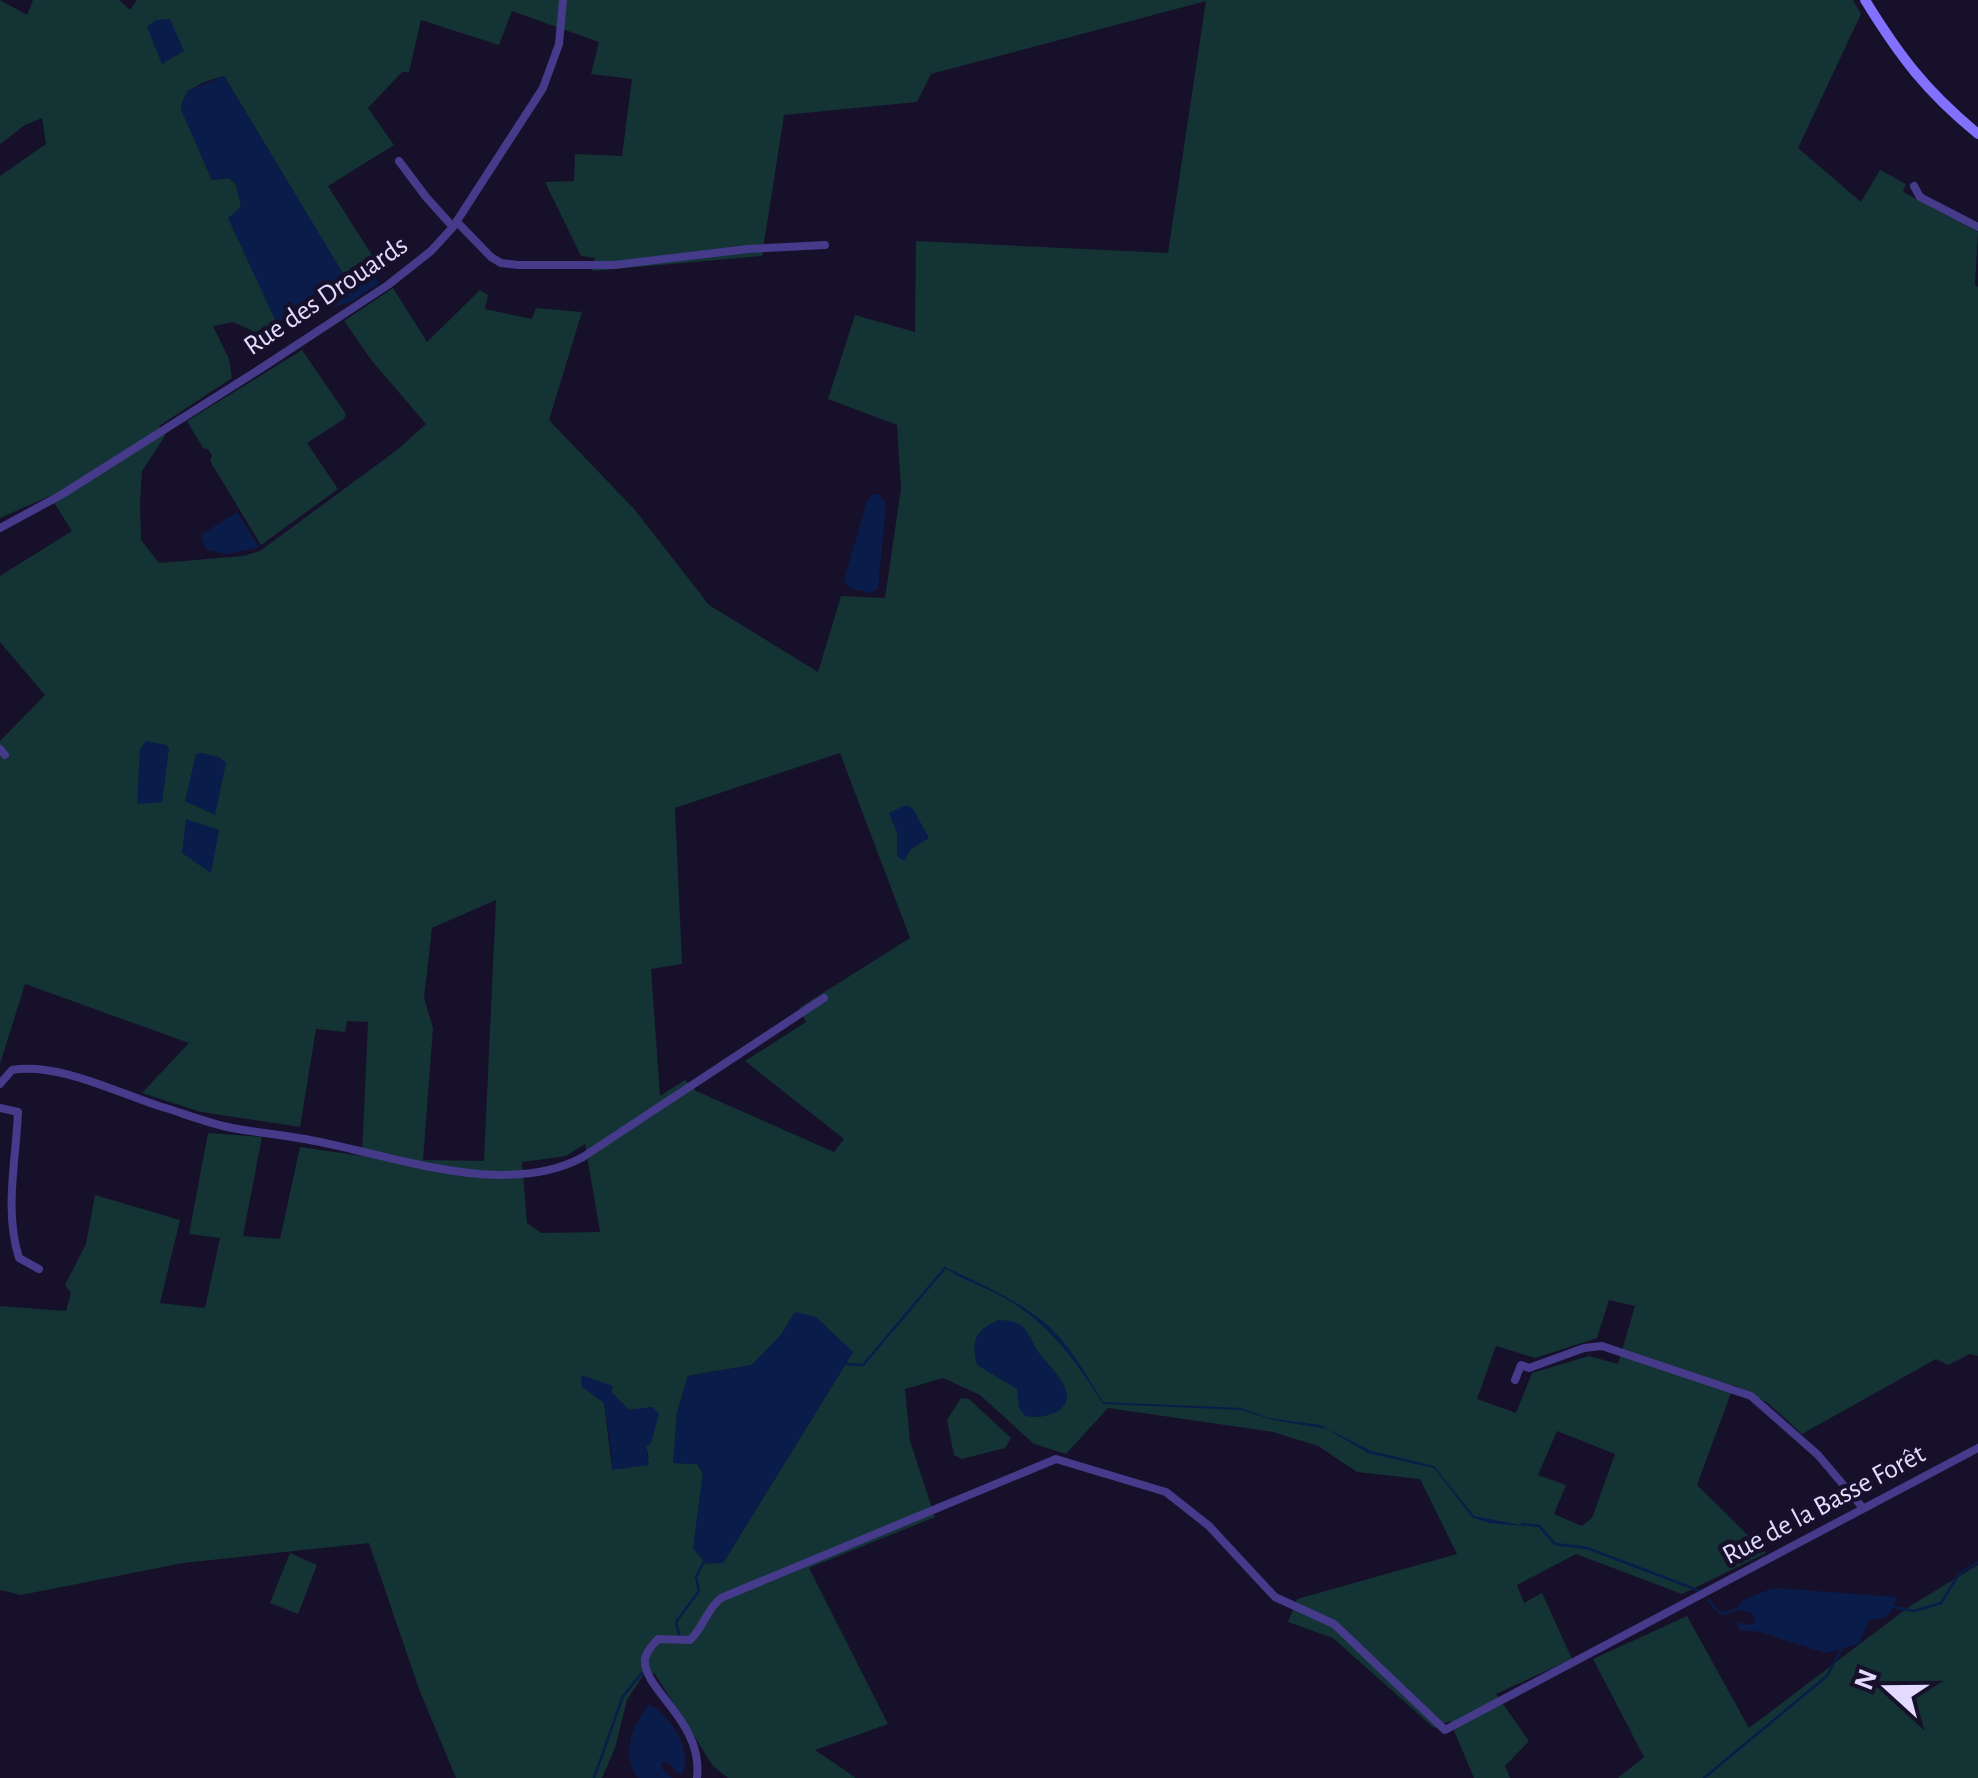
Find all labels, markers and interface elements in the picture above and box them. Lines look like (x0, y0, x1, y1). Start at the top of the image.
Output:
street label: Rue des Drouards (239, 231, 413, 361)
street label: Rue de la Basse Forêt (1718, 1440, 1930, 1570)
north arrow (1838, 1638, 1938, 1738)
text: N (1850, 1666, 1883, 1694)

